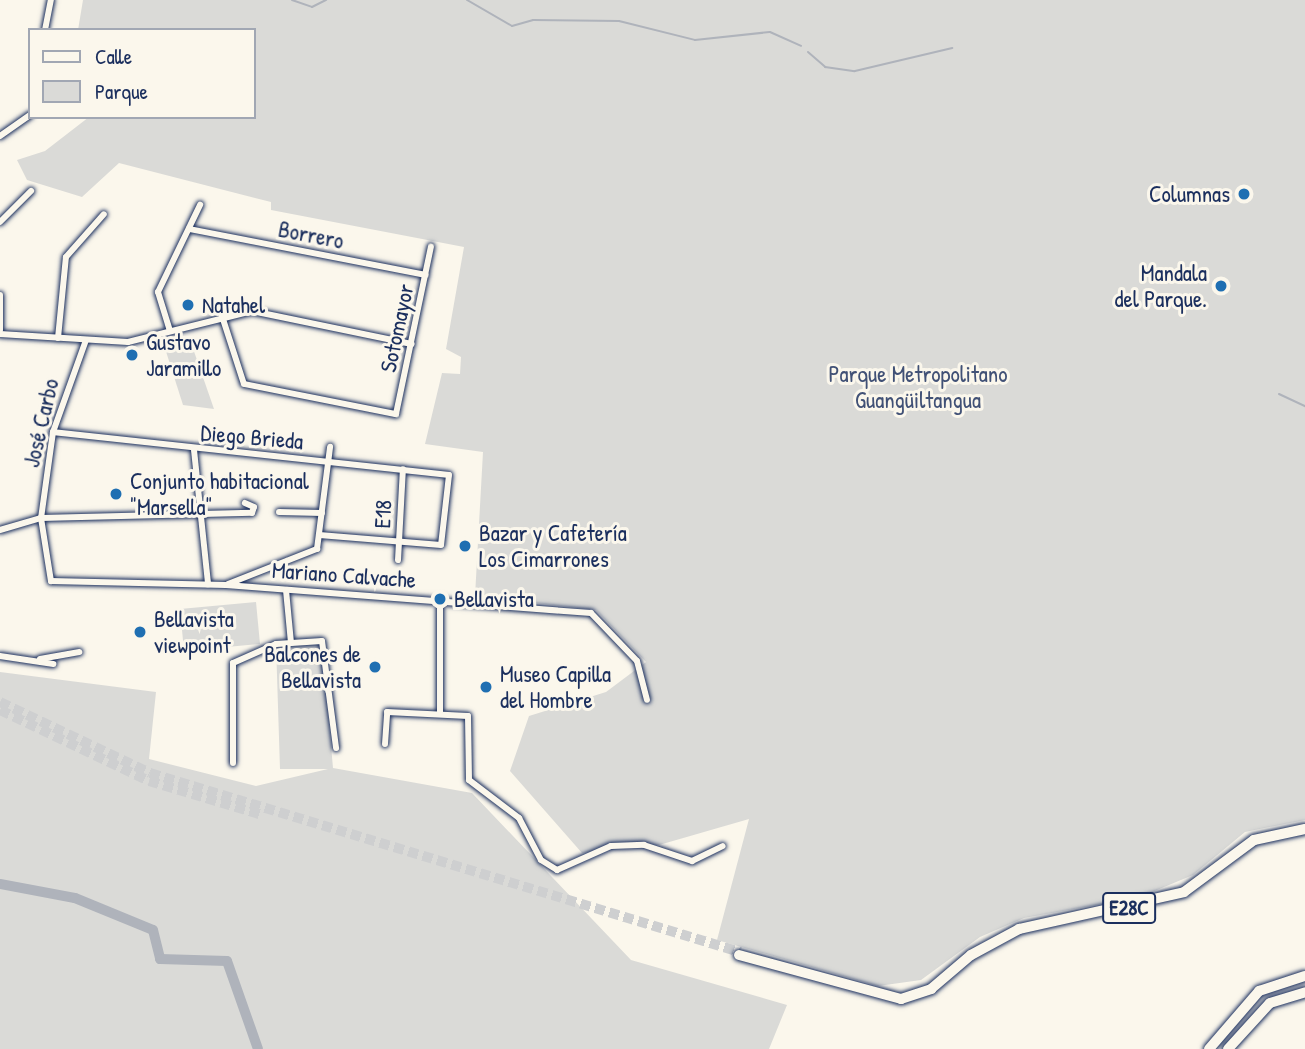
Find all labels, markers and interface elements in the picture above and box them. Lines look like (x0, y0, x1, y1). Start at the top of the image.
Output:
legend (28, 28, 256, 119)
text: Calle (95, 42, 132, 71)
text: Parque (95, 77, 148, 106)
place label: Columnas (1149, 180, 1230, 208)
marker: Columnas (1236, 186, 1252, 202)
street label: Borrero (276, 215, 346, 255)
place label: Mandala del Parque. (1115, 259, 1207, 313)
marker: Mandala del Parque. (1213, 278, 1229, 294)
street label: Sotomayor (374, 281, 420, 375)
place label: Natahel (202, 291, 265, 319)
marker: Natahel (180, 297, 196, 313)
place label: Gustavo Jaramillo (146, 328, 221, 382)
marker: Gustavo Jaramillo (124, 347, 140, 363)
park label: Parque Metropolitano Guangüiltangua (828, 360, 1008, 414)
street label: José Carbo (17, 376, 65, 470)
street label: Diego Brieda (200, 419, 304, 455)
place label: Conjunto habitacional "Marsella" (130, 467, 309, 521)
marker: Conjunto habitacional "Marsella" (108, 486, 124, 502)
street label: E18 (368, 499, 398, 529)
place label: Bazar y Cafetería Los Cimarrones (479, 519, 627, 573)
marker: Bazar y Cafetería Los Cimarrones (457, 538, 473, 554)
street label: Mariano Calvache (271, 556, 417, 594)
place label: Bellavista (454, 585, 534, 613)
marker: Bellavista (432, 591, 448, 607)
place label: Bellavista viewpoint (154, 605, 234, 659)
marker: Bellavista viewpoint (132, 624, 148, 640)
place label: Balcones de Bellavista (264, 640, 361, 694)
marker: Balcones de Bellavista (367, 659, 383, 675)
place label: Museo Capilla del Hombre (500, 660, 611, 714)
marker: Museo Capilla del Hombre (478, 679, 494, 695)
road number: E28C (1101, 890, 1157, 926)

